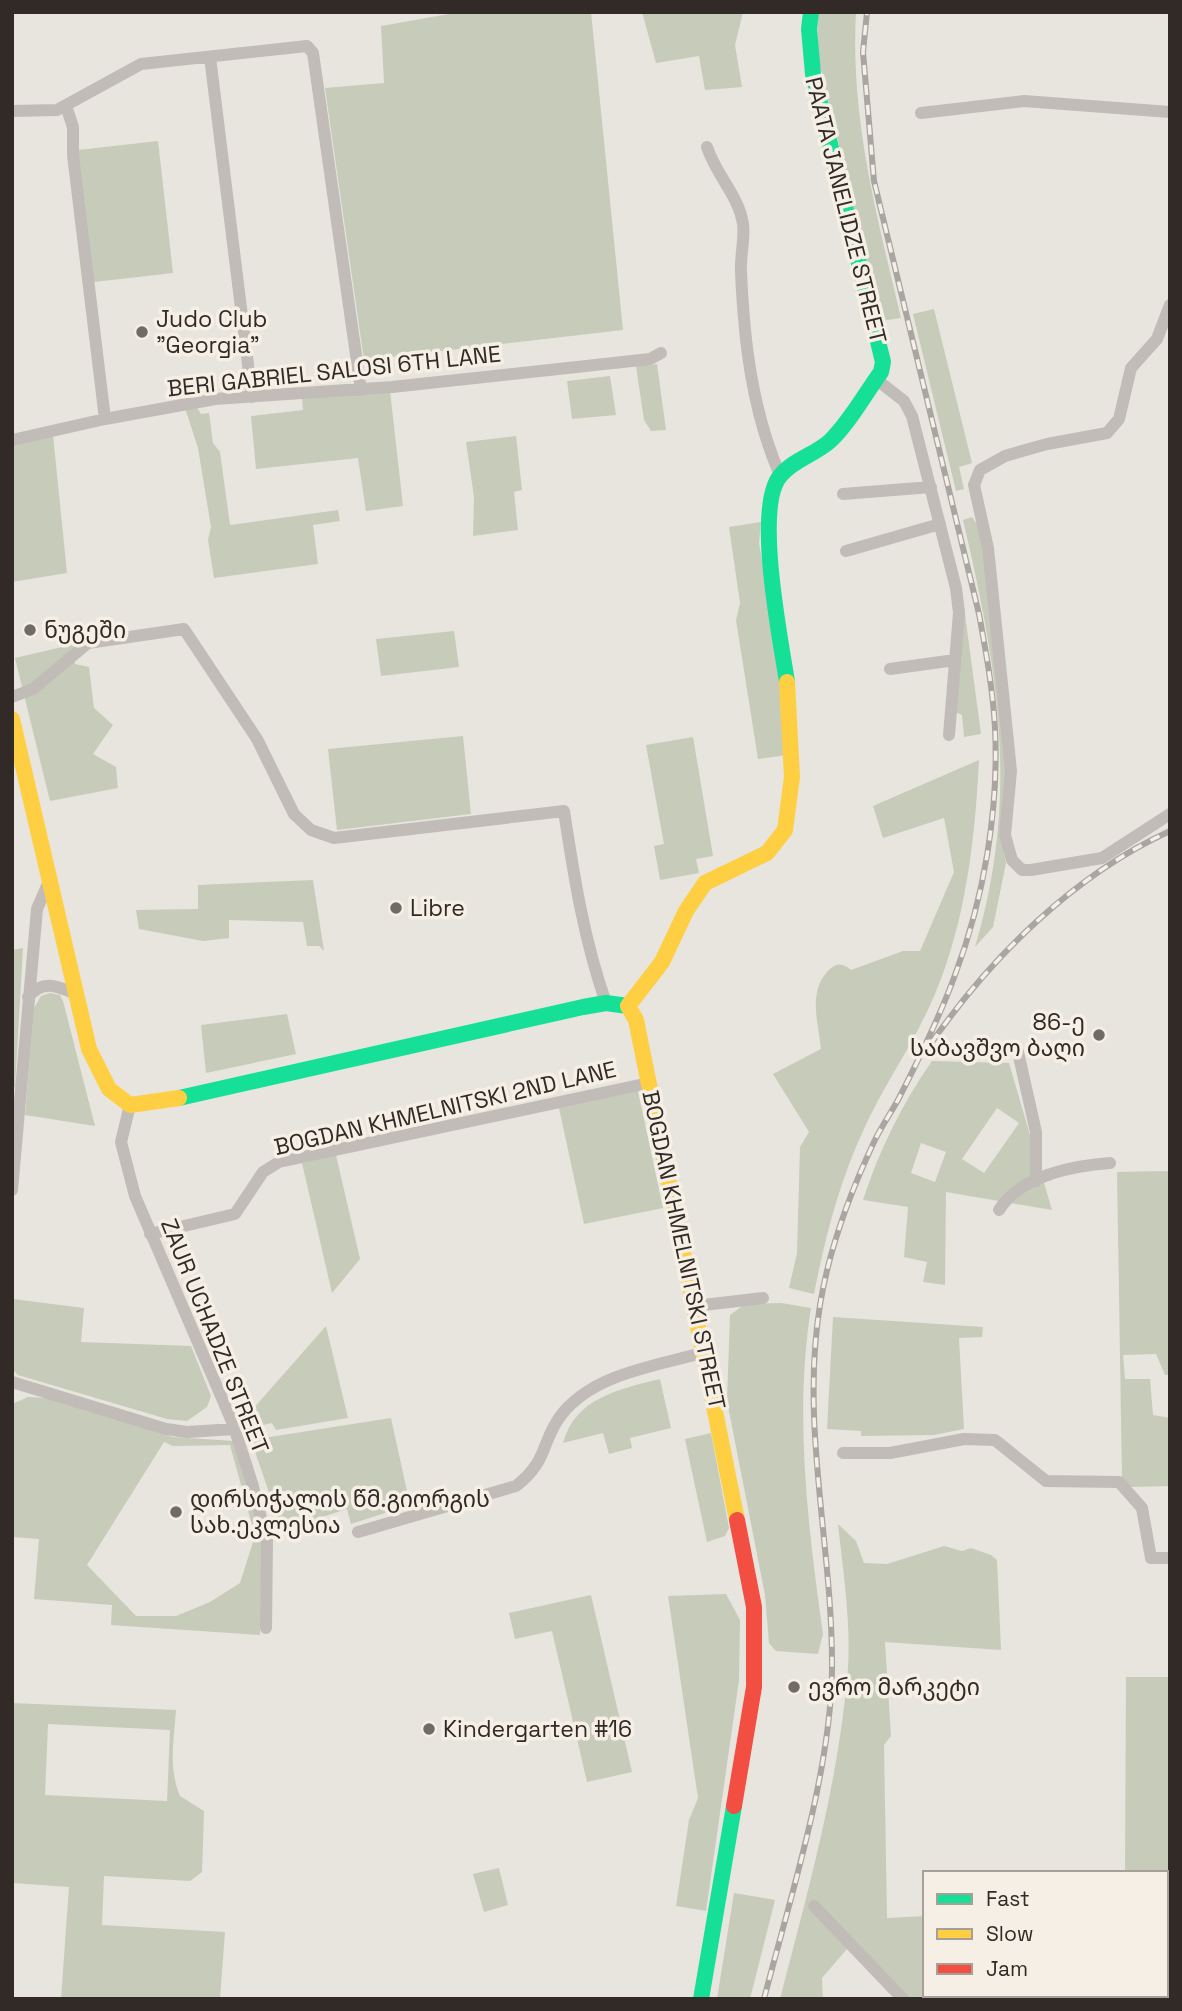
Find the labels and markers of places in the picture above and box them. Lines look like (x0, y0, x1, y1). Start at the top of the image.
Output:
place label: Judo Club "Georgia" (156, 304, 267, 360)
marker: Judo Club "Georgia" (134, 324, 150, 340)
place label: ნუგეში (44, 615, 126, 645)
marker: ნუგეში (22, 622, 38, 638)
place label: Libre (410, 893, 465, 923)
marker: Libre (388, 900, 404, 916)
place label: 86-ე საბავშვო ბაღი (910, 1007, 1085, 1063)
marker: 86-ე საბავშვო ბაღი (1091, 1027, 1107, 1043)
place label: დირსიჭალის წმ.გიორგის სახ.ეკლესია (190, 1484, 490, 1540)
marker: დირსიჭალის წმ.გიორგის სახ.ეკლესია (168, 1504, 184, 1520)
place label: ევრო მარკეტი (808, 1672, 980, 1702)
marker: ევრო მარკეტი (786, 1679, 802, 1695)
place label: Kindergarten #16 (443, 1714, 632, 1744)
marker: Kindergarten #16 (421, 1721, 437, 1737)

